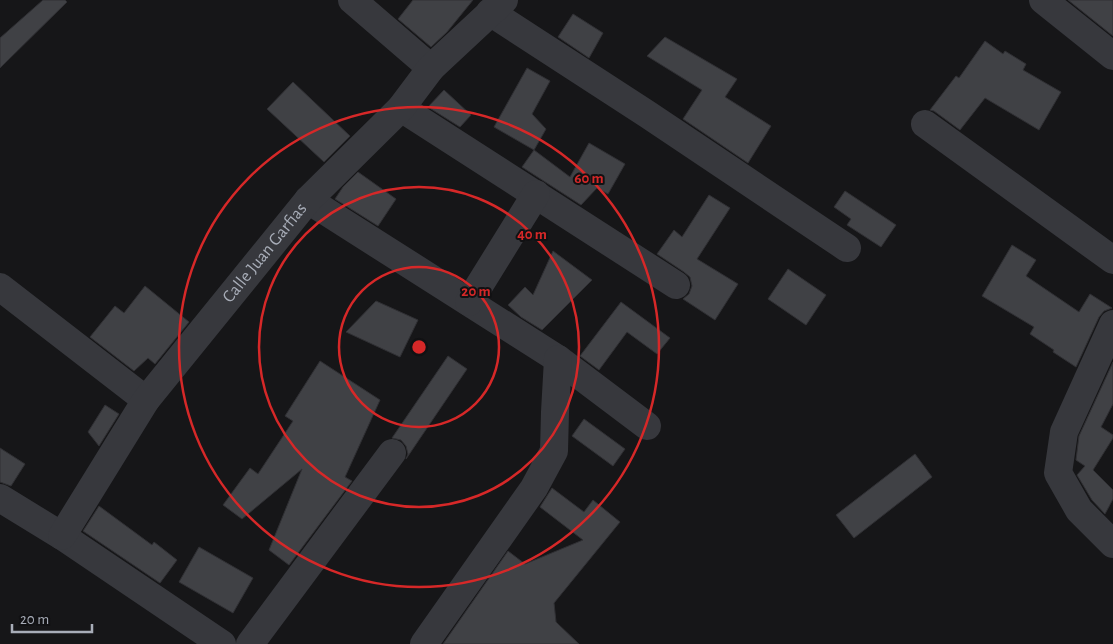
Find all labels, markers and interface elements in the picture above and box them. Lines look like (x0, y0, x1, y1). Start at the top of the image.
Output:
text: 60 m (574, 171, 604, 186)
street label: Calle Juan Garfias (220, 200, 311, 306)
text: 40 m (517, 227, 547, 242)
text: 20 m (461, 284, 491, 299)
centre of rings (410, 338, 428, 356)
scale bar (12, 602, 92, 634)
text: 20 m (20, 612, 49, 627)

